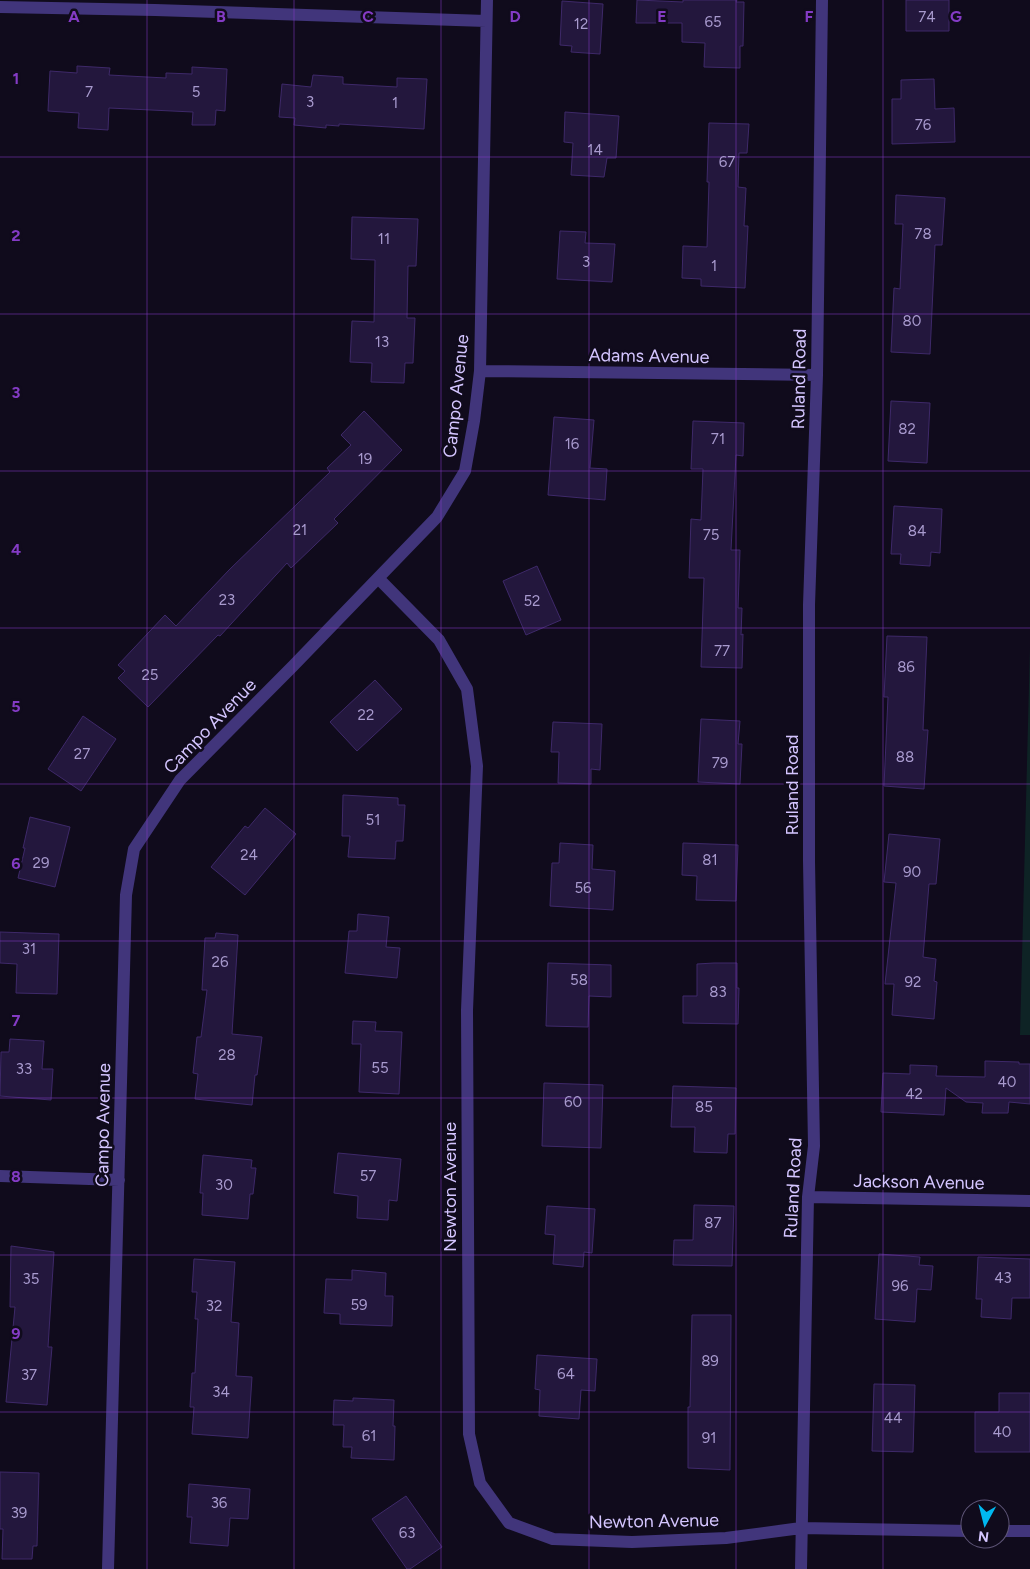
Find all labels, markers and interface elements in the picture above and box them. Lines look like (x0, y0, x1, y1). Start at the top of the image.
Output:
text: A (68, 7, 80, 26)
text: B (216, 7, 226, 26)
text: C (362, 7, 374, 26)
text: D (509, 7, 521, 26)
text: E (657, 7, 667, 26)
text: F (805, 7, 814, 26)
text: G (950, 7, 962, 26)
house number: 74 (918, 8, 936, 26)
house number: 65 (704, 13, 722, 31)
house number: 12 (574, 15, 588, 33)
text: 1 (13, 69, 19, 88)
house number: 7 (85, 83, 93, 101)
house number: 5 (192, 83, 200, 101)
house number: 3 (306, 93, 314, 111)
house number: 1 (392, 94, 398, 112)
house number: 76 (915, 116, 932, 134)
house number: 14 (587, 141, 603, 159)
house number: 67 (719, 153, 735, 171)
house number: 78 (914, 225, 932, 243)
text: 2 (11, 226, 21, 245)
house number: 11 (378, 230, 390, 248)
house number: 3 (582, 253, 590, 271)
house number: 1 (711, 257, 717, 275)
house number: 80 (903, 312, 921, 330)
street label: Ruland Road (787, 328, 811, 430)
house number: 13 (375, 333, 389, 351)
street label: Campo Avenue (439, 333, 473, 459)
street label: Adams Avenue (588, 344, 710, 368)
text: 3 (12, 383, 21, 402)
house number: 82 (898, 420, 916, 438)
house number: 71 (711, 430, 725, 448)
house number: 16 (565, 435, 580, 453)
house number: 19 (358, 450, 372, 468)
house number: 21 (293, 521, 307, 539)
house number: 84 (908, 522, 926, 540)
house number: 75 (703, 526, 719, 544)
text: 4 (11, 540, 21, 559)
house number: 23 (219, 591, 235, 609)
house number: 52 (523, 592, 541, 610)
house number: 77 (714, 642, 730, 660)
house number: 86 (897, 658, 915, 676)
house number: 25 (141, 666, 159, 684)
street label: Campo Avenue (159, 674, 261, 778)
text: 5 (11, 697, 21, 716)
house number: 22 (358, 706, 374, 724)
street label: Ruland Road (781, 735, 803, 835)
house number: 27 (74, 745, 90, 763)
house number: 88 (896, 748, 914, 766)
house number: 79 (712, 754, 728, 772)
house number: 51 (366, 811, 380, 829)
house number: 24 (240, 846, 258, 864)
house number: 81 (702, 851, 718, 869)
text: 6 (11, 854, 21, 873)
house number: 29 (33, 854, 49, 872)
house number: 90 (903, 863, 921, 881)
house number: 56 (574, 879, 592, 897)
house number: 31 (22, 940, 36, 958)
house number: 26 (212, 953, 229, 971)
house number: 58 (570, 971, 588, 989)
house number: 92 (905, 973, 921, 991)
house number: 83 (709, 983, 727, 1001)
text: 7 (12, 1011, 21, 1030)
house number: 28 (218, 1046, 236, 1064)
house number: 55 (371, 1059, 389, 1077)
house number: 33 (16, 1060, 32, 1078)
street label: Campo Avenue (91, 1063, 115, 1187)
house number: 40 (998, 1073, 1016, 1091)
house number: 42 (905, 1085, 923, 1103)
house number: 60 (564, 1093, 582, 1111)
house number: 85 (695, 1098, 713, 1116)
street label: Newton Avenue (439, 1122, 461, 1252)
street label: Ruland Road (779, 1137, 807, 1239)
text: 8 (11, 1167, 21, 1186)
house number: 57 (360, 1167, 376, 1185)
street label: Jackson Avenue (853, 1170, 985, 1194)
house number: 30 (215, 1176, 233, 1194)
house number: 87 (704, 1214, 722, 1232)
house number: 43 (994, 1269, 1012, 1287)
house number: 35 (23, 1270, 39, 1288)
house number: 96 (892, 1277, 909, 1295)
house number: 59 (350, 1296, 368, 1314)
house number: 32 (206, 1297, 222, 1315)
text: 9 (11, 1324, 21, 1343)
house number: 89 (701, 1352, 719, 1370)
house number: 64 (557, 1365, 575, 1383)
house number: 37 (21, 1366, 37, 1384)
house number: 34 (212, 1383, 230, 1401)
house number: 44 (884, 1409, 902, 1427)
house number: 40 (993, 1423, 1011, 1441)
house number: 61 (362, 1427, 376, 1445)
house number: 91 (702, 1429, 716, 1447)
house number: 36 (211, 1494, 228, 1512)
north arrow (960, 1499, 1010, 1549)
house number: 39 (11, 1504, 27, 1522)
street label: Newton Avenue (589, 1509, 719, 1533)
house number: 63 (399, 1524, 415, 1542)
text: N (977, 1527, 990, 1546)

